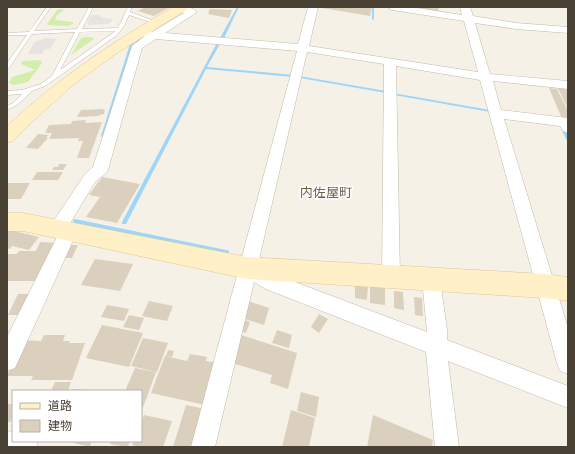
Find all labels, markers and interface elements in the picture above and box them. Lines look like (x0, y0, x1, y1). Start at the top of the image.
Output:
district label: 内佐屋町 (300, 185, 352, 200)
legend (12, 390, 142, 442)
text: 道路 (48, 399, 72, 413)
text: 建物 (48, 419, 72, 433)

